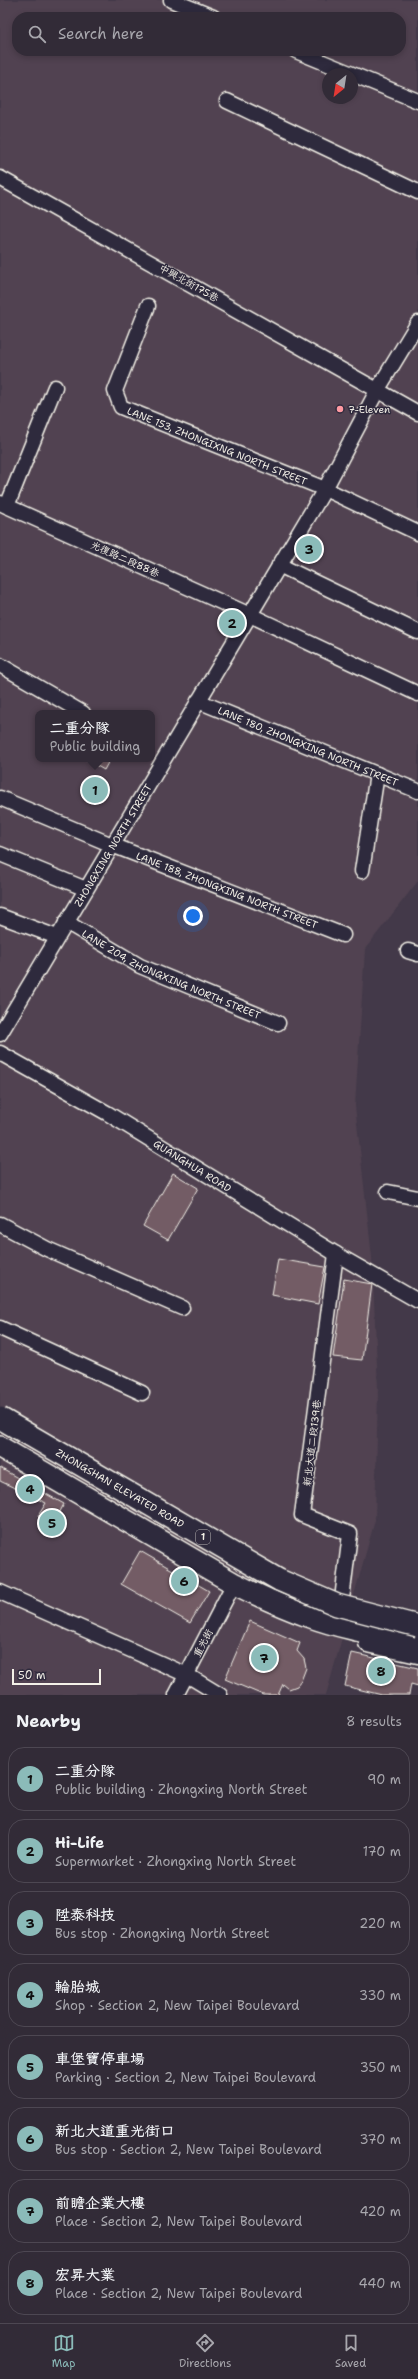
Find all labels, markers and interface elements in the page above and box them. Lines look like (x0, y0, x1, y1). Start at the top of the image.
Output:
search box (12, 12, 406, 56)
icon: search (26, 23, 48, 45)
text: Search here (58, 24, 144, 44)
north arrow (322, 68, 358, 104)
street label: 中興北街175巷 (157, 261, 222, 305)
place label: 7-Eleven (348, 403, 390, 416)
street label: LANE 153, ZHONGIXNG NORTH STREET (125, 404, 309, 488)
marker: 7-Eleven (335, 404, 345, 414)
pin: 3 (296, 534, 322, 564)
street label: 光復路二段88巷 (89, 538, 162, 580)
pin: 2 (219, 608, 245, 638)
street label: LANE 180, ZHONGXING NORTH STREET (216, 703, 400, 789)
popup (35, 710, 155, 762)
text: 二重分隊 (50, 718, 110, 738)
text: Public building (50, 738, 140, 755)
pin: 1 (82, 775, 108, 805)
street label: ZHONGXING NORTH STREET (71, 781, 154, 909)
street label: LANE 188, ZHONGXING NORTH STREET (134, 849, 320, 931)
your location (183, 906, 203, 926)
street label: LANE 204, ZHONGXING NORTH STREET (80, 927, 263, 1022)
street label: GUANGHUA ROAD (151, 1137, 234, 1195)
street label: 新北大道二段139巷 (300, 1398, 324, 1487)
street label: ZHONGSHAN ELEVATED ROAD (54, 1445, 187, 1530)
pin: 4 (17, 1474, 43, 1504)
pin: 5 (39, 1508, 65, 1538)
road number: 1 (196, 1530, 210, 1544)
pin: 6 (171, 1566, 197, 1596)
street label: 重光街 (190, 1627, 216, 1659)
pin: 7 (251, 1643, 277, 1673)
pin: 8 (368, 1656, 394, 1686)
scale bar (12, 1667, 101, 1686)
text: 50 m (18, 1668, 46, 1683)
text: Nearby (16, 1710, 81, 1732)
text: 8 results (346, 1713, 402, 1730)
text: 二重分隊 (55, 1761, 115, 1781)
text: 1 (27, 1771, 33, 1788)
text: 90 m (367, 1771, 401, 1788)
text: Public building · Zhongxing North Street (55, 1781, 308, 1798)
text: Hi-Life (55, 1833, 104, 1853)
text: 2 (25, 1843, 35, 1860)
text: 170 m (363, 1843, 401, 1860)
text: Supermarket · Zhongxing North Street (55, 1853, 296, 1870)
text: 陞泰科技 (55, 1905, 115, 1925)
text: 3 (25, 1915, 35, 1932)
text: 220 m (359, 1915, 401, 1932)
text: Bus stop · Zhongxing North Street (55, 1925, 269, 1942)
text: 輪胎城 (55, 1977, 100, 1997)
text: 4 (25, 1987, 35, 2004)
text: 330 m (359, 1987, 401, 2004)
text: Shop · Section 2, New Taipei Boulevard (55, 1997, 300, 2014)
text: 車堡寶停車場 (55, 2049, 145, 2069)
text: 5 (26, 2059, 34, 2076)
text: 350 m (360, 2059, 401, 2076)
text: Parking · Section 2, New Taipei Boulevard (55, 2069, 316, 2086)
text: 新北大道重光街口 (55, 2121, 175, 2141)
text: 6 (25, 2131, 35, 2148)
text: 370 m (359, 2131, 401, 2148)
text: Bus stop · Section 2, New Taipei Boulevard (55, 2141, 322, 2158)
text: 前瞻企業大樓 (55, 2193, 145, 2213)
text: 7 (25, 2203, 35, 2220)
text: 420 m (359, 2203, 401, 2220)
text: Place · Section 2, New Taipei Boulevard (55, 2213, 302, 2230)
text: 宏昇大業 (55, 2265, 115, 2285)
text: 8 (25, 2275, 35, 2292)
text: 440 m (359, 2275, 401, 2292)
text: Place · Section 2, New Taipei Boulevard (55, 2285, 302, 2302)
tab: Map (52, 2332, 75, 2371)
tab: Directions (179, 2332, 231, 2371)
tab: Saved (335, 2332, 366, 2371)

